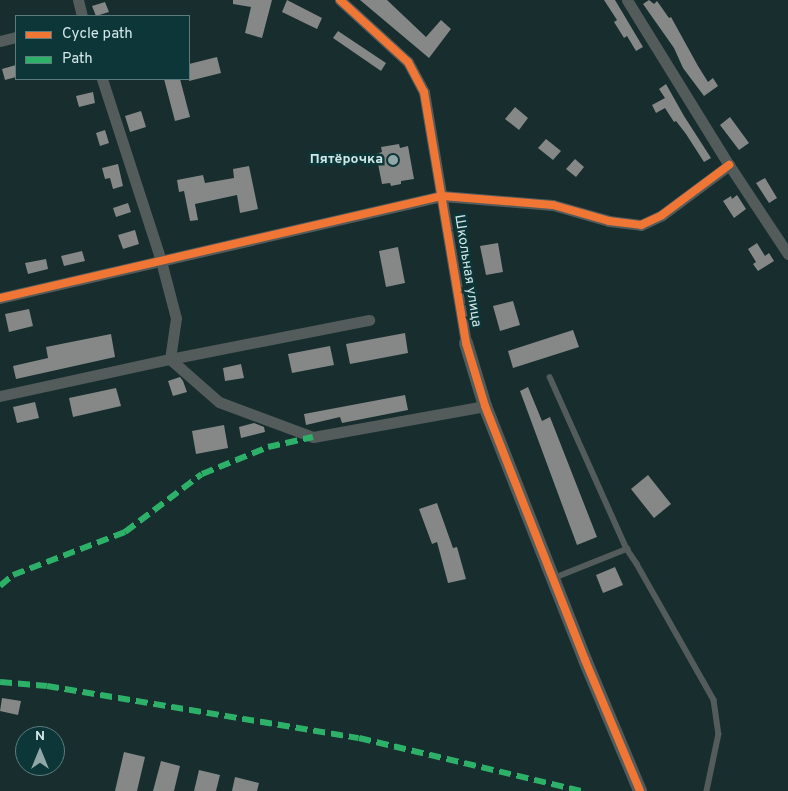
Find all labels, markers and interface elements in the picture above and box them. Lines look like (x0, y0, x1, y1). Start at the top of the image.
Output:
legend (15, 15, 190, 80)
text: Cycle path (62, 25, 133, 44)
text: Path (62, 50, 93, 69)
place label: Пятёрочка (310, 152, 383, 168)
marker: Пятёрочка (387, 154, 399, 166)
street label: Школьная улица (450, 214, 484, 328)
north arrow (15, 726, 65, 776)
text: N (35, 728, 45, 745)

